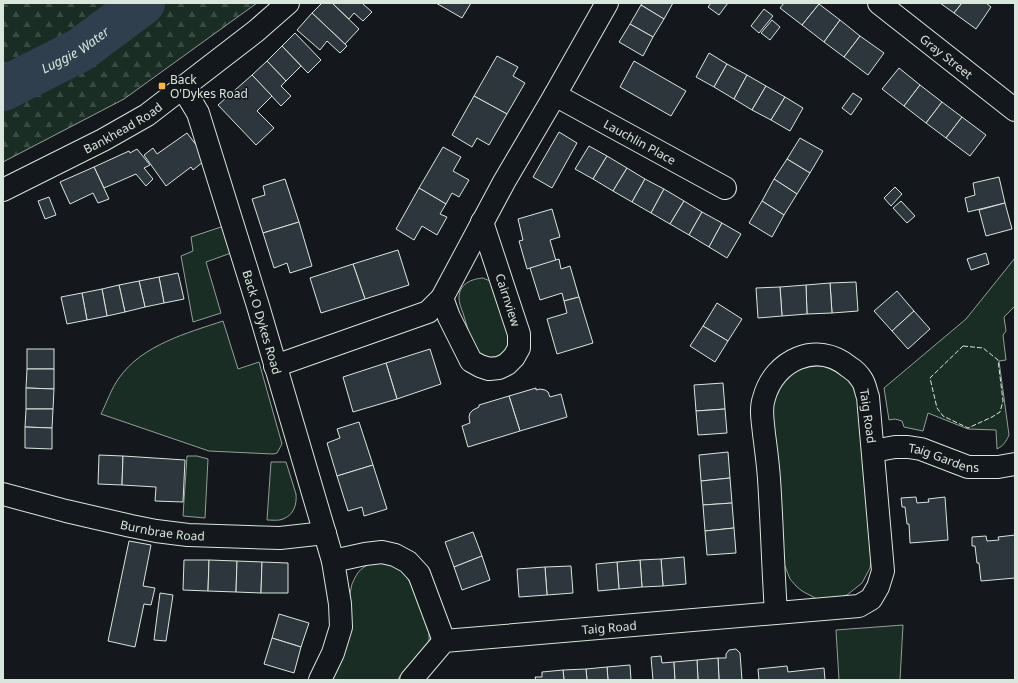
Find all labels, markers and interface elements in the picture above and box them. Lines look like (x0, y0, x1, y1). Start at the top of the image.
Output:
water label: Luggie Water (38, 22, 113, 77)
street label: Gray Street (917, 30, 977, 83)
place label: Back O'Dykes Road (170, 71, 248, 102)
marker: Back O'Dykes Road (157, 81, 167, 91)
street label: Bankhead Road (80, 98, 166, 157)
street label: Lauchlin Place (601, 115, 679, 168)
street label: Back O Dykes Road (239, 268, 286, 376)
street label: Cairnview (491, 271, 525, 329)
street label: Taig Road (856, 388, 880, 444)
street label: Taig Gardens (908, 439, 979, 476)
street label: Burnbrae Road (119, 515, 205, 544)
street label: Taig Road (581, 616, 637, 638)

